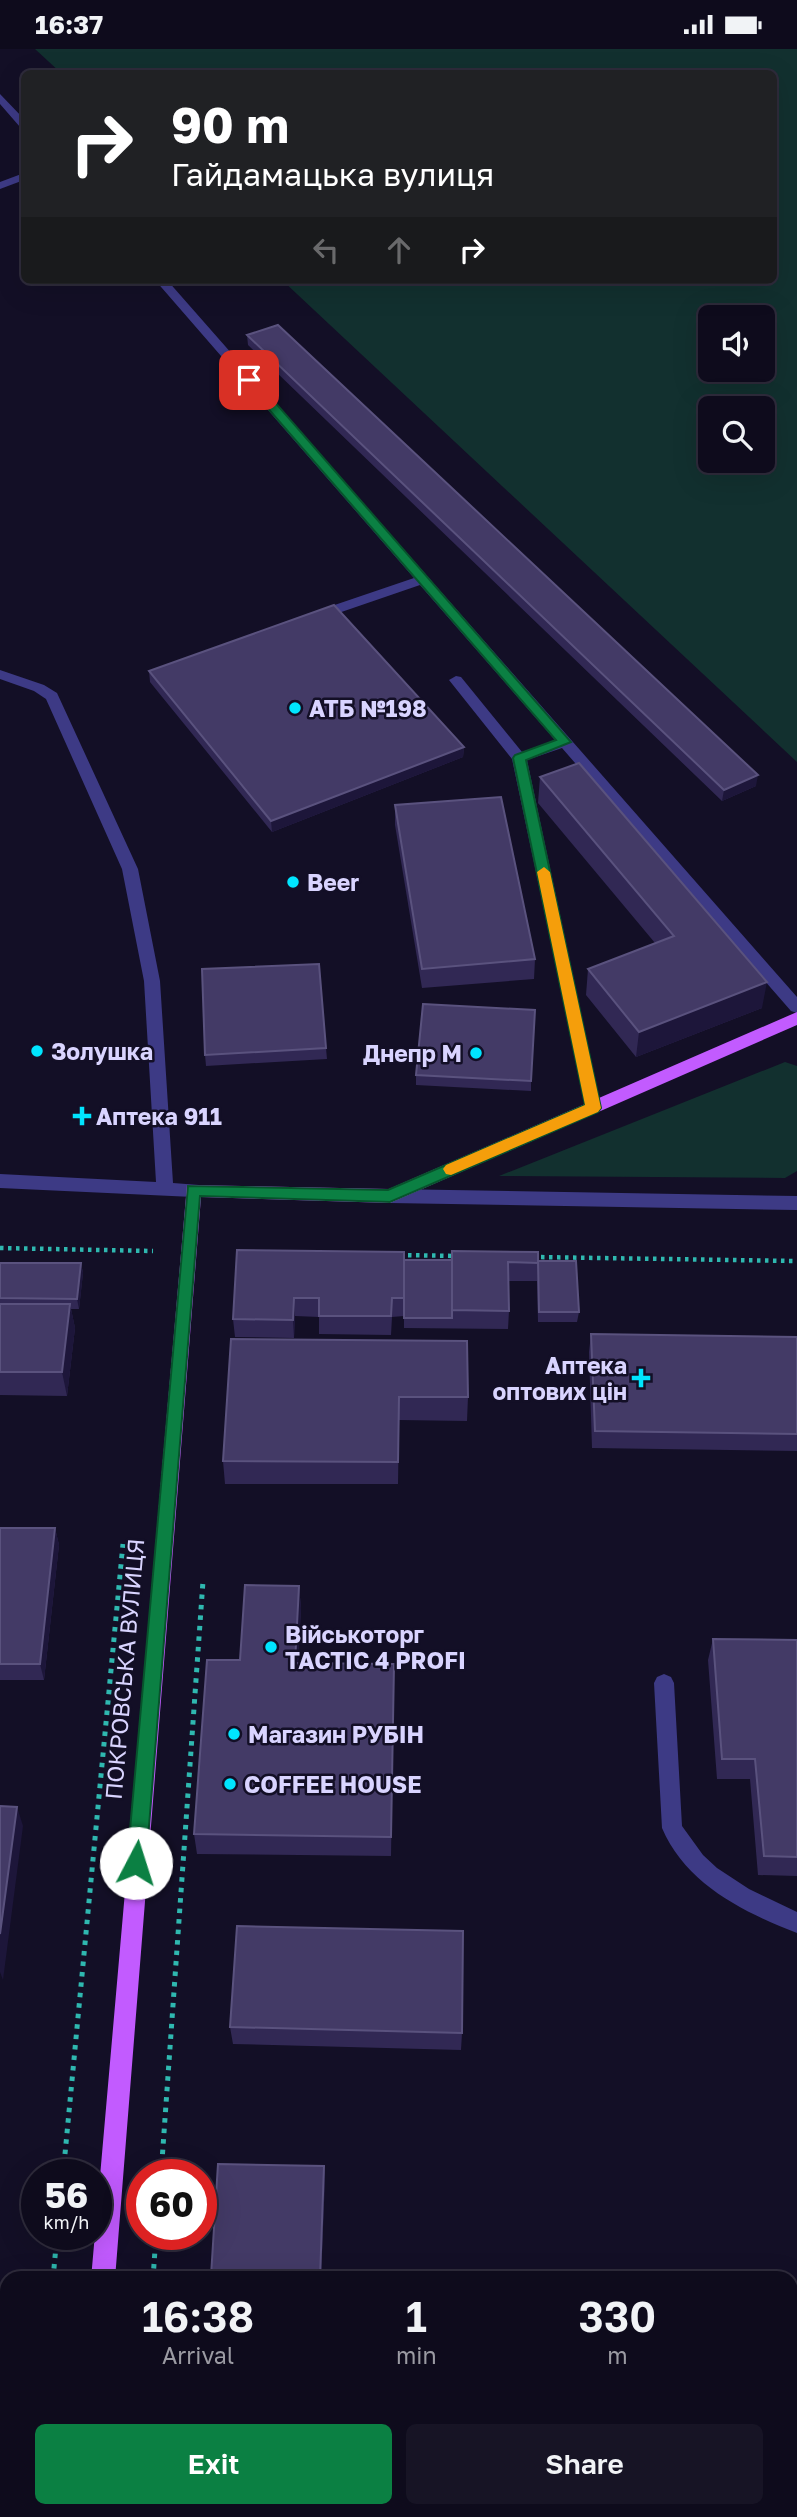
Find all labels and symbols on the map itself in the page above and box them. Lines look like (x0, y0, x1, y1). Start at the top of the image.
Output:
pin (219, 350, 279, 410)
place label: АТБ №198 (309, 694, 427, 722)
marker: АТБ №198 (287, 700, 303, 716)
place label: Beer (307, 868, 359, 896)
marker: Beer (285, 874, 301, 890)
place label: Золушка (51, 1037, 153, 1065)
place label: Днепр М (363, 1039, 462, 1067)
marker: Золушка (29, 1043, 45, 1059)
marker: Днепр М (468, 1045, 484, 1061)
place label: Аптека 911 (96, 1102, 222, 1130)
marker: Аптека 911 (74, 1108, 90, 1124)
place label: Аптека оптових цін (493, 1351, 627, 1405)
marker: Аптека оптових цін (633, 1370, 649, 1386)
street label: ПОКРОВСЬКА ВУЛИЦЯ (99, 1537, 149, 1801)
place label: Військоторг TACTIC 4 PROFI (285, 1620, 466, 1674)
marker: Військоторг TACTIC 4 PROFI (263, 1639, 279, 1655)
place label: Магазин РУБIН (248, 1720, 424, 1748)
marker: Магазин РУБIН (226, 1726, 242, 1742)
place label: COFFEE HOUSE (244, 1770, 422, 1798)
marker: COFFEE HOUSE (222, 1776, 238, 1792)
position arrow (99, 1826, 173, 1900)
speed limit sign: 60 (126, 2159, 217, 2250)

